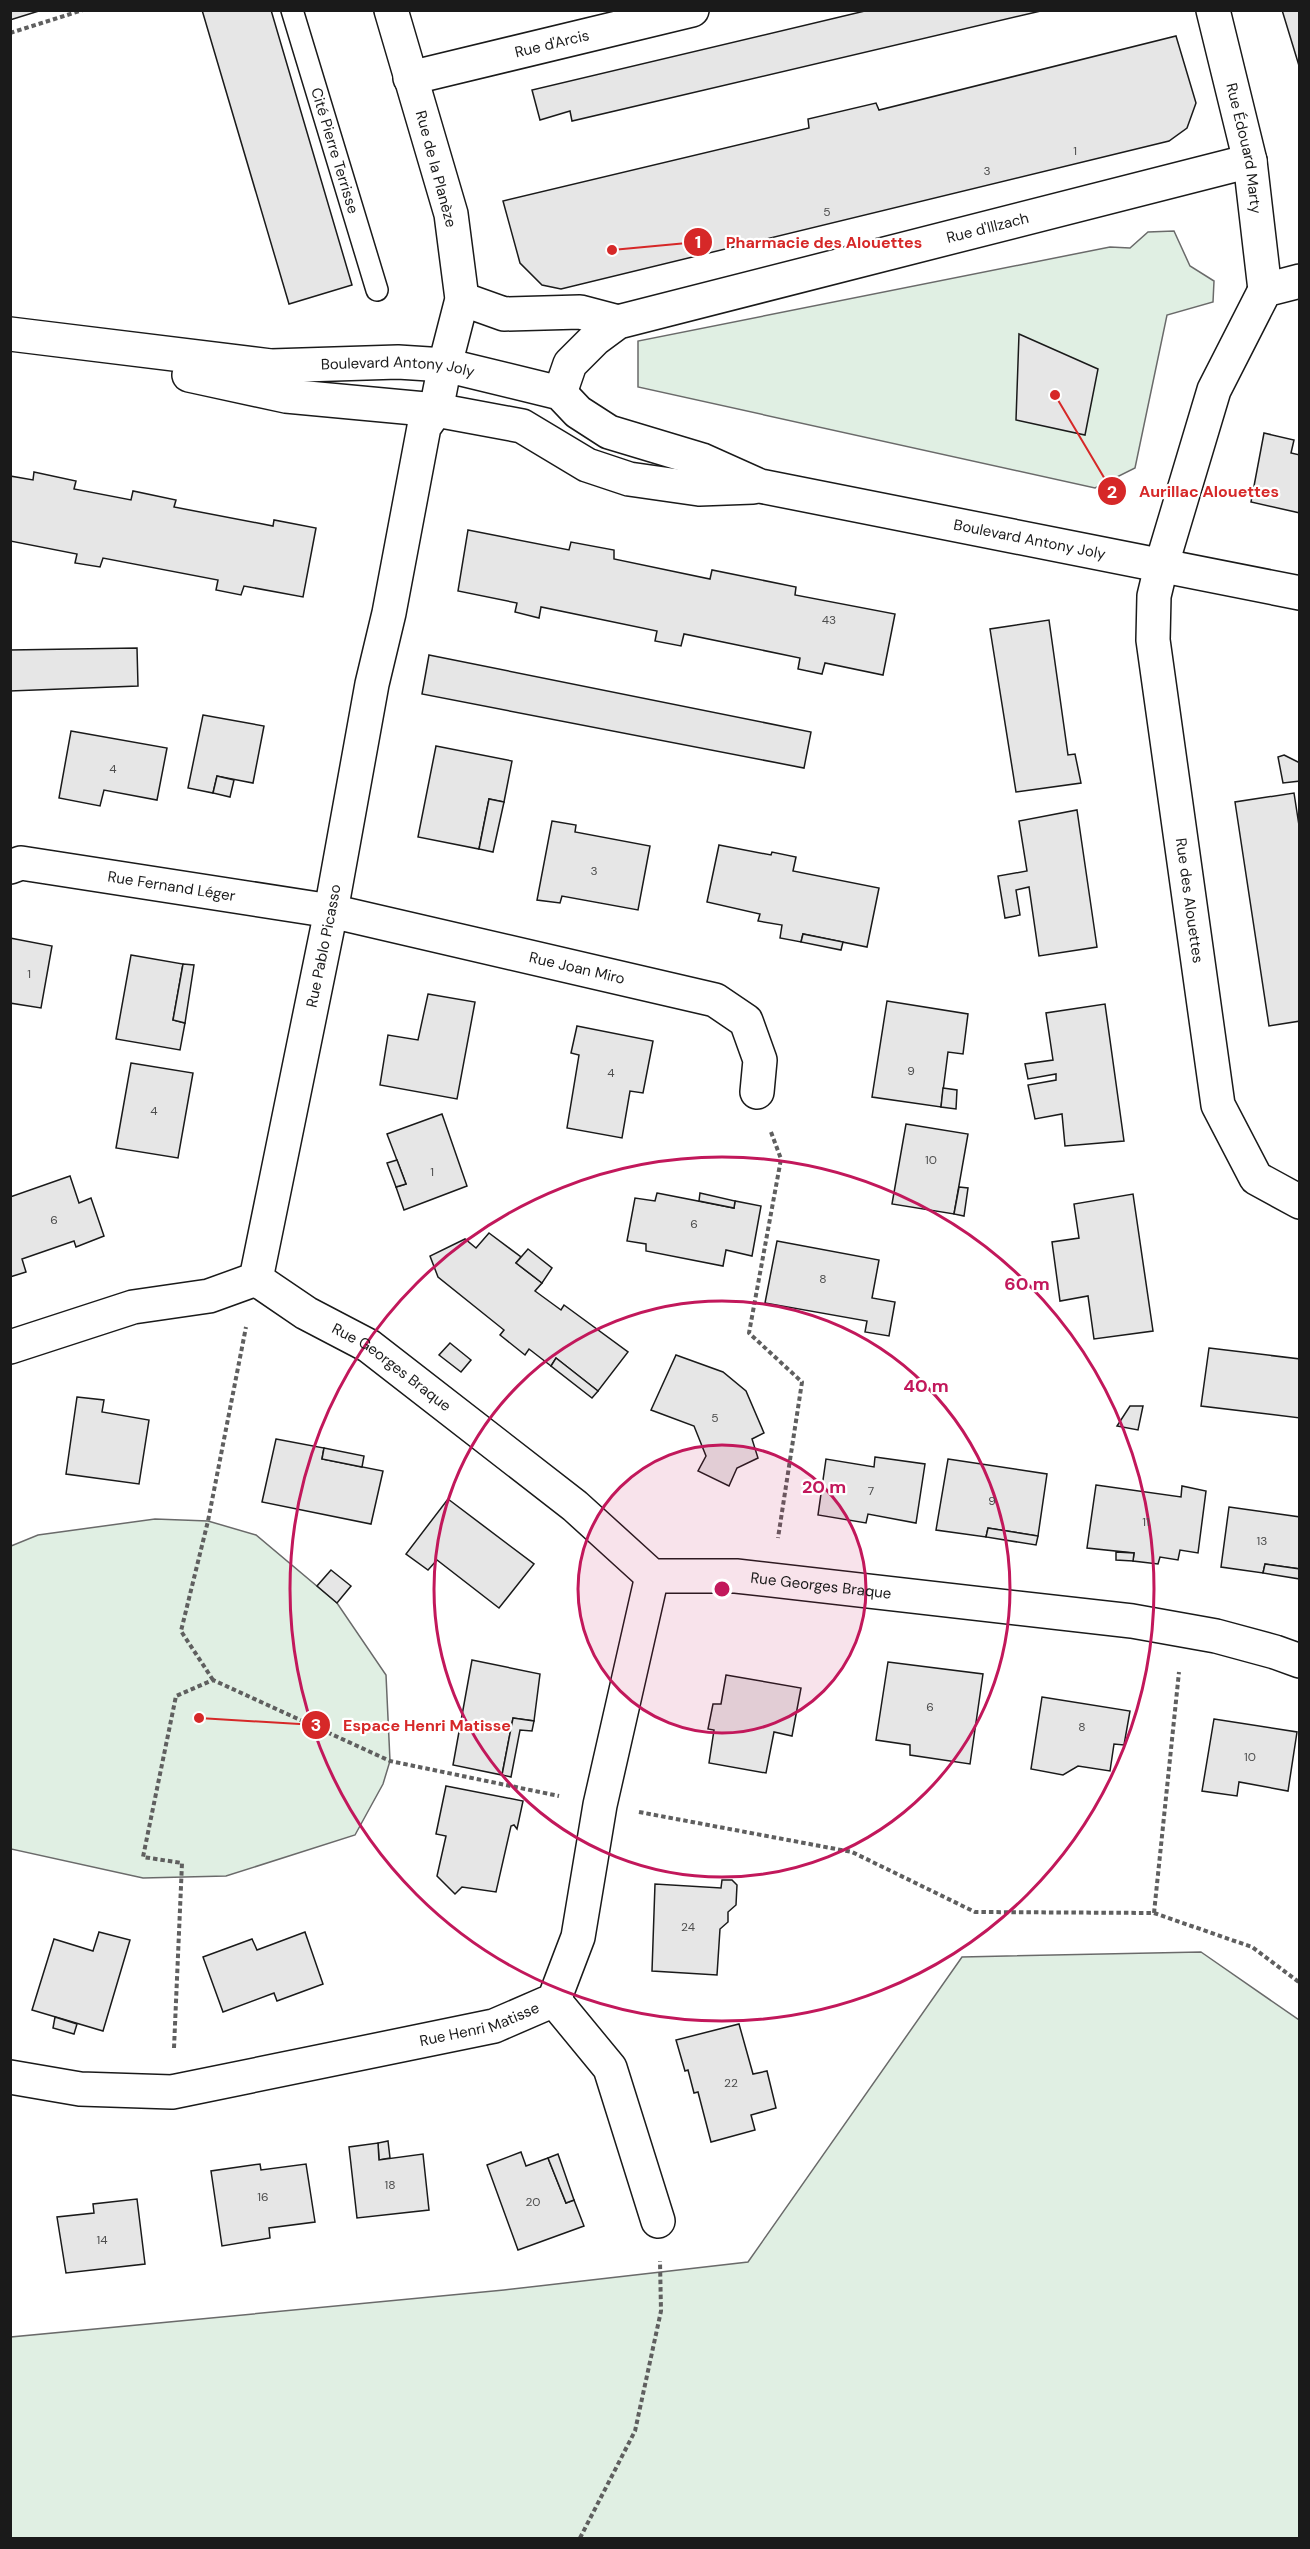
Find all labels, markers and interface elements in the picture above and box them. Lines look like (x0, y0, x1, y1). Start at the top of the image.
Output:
street label: Rue d'Arcis (513, 25, 591, 62)
street label: Rue Édouard Marty (1221, 81, 1266, 215)
street label: Cité Pierre Terrisse (306, 85, 363, 216)
street label: Rue de la Planèze (411, 108, 461, 230)
house number: 1 (1073, 143, 1077, 159)
house number: 3 (983, 163, 991, 179)
house number: 5 (823, 204, 831, 220)
street label: Rue d'Illzach (944, 208, 1031, 248)
callout: Pharmacie des Alouettes (683, 225, 934, 259)
text: 1 (695, 230, 701, 254)
text: Pharmacie des Alouettes (726, 232, 922, 253)
street label: Boulevard Antony Joly (320, 352, 477, 382)
callout: Aurillac Alouettes (1097, 474, 1291, 508)
text: 2 (1107, 480, 1117, 504)
text: Aurillac Alouettes (1139, 481, 1279, 502)
street label: Boulevard Antony Joly (952, 515, 1108, 564)
house number: 43 (822, 612, 836, 628)
house number: 4 (109, 761, 117, 777)
street label: Rue des Alouettes (1171, 837, 1208, 964)
house number: 3 (590, 863, 598, 879)
street label: Rue Fernand Léger (106, 867, 237, 906)
street label: Rue Pablo Picasso (302, 883, 346, 1009)
street label: Rue Joan Miro (527, 947, 627, 989)
house number: 1 (27, 966, 31, 982)
house number: 9 (907, 1063, 915, 1079)
house number: 4 (607, 1065, 615, 1081)
house number: 4 (150, 1103, 158, 1119)
house number: 10 (925, 1152, 937, 1168)
house number: 1 (430, 1164, 434, 1180)
house number: 6 (50, 1212, 58, 1228)
house number: 6 (690, 1216, 698, 1232)
house number: 8 (819, 1271, 827, 1287)
text: 60 m (1004, 1272, 1050, 1296)
street label: Rue Georges Braque (329, 1318, 455, 1416)
text: 40 m (903, 1374, 949, 1398)
house number: 5 (711, 1410, 719, 1426)
text: 20 m (802, 1475, 846, 1499)
house number: 7 (868, 1483, 874, 1499)
house number: 9 (988, 1493, 996, 1509)
house number: 11 (1142, 1514, 1150, 1530)
house number: 13 (1257, 1533, 1267, 1549)
street label: Rue Georges Braque (749, 1568, 893, 1604)
centre of rings (712, 1579, 732, 1599)
house number: 6 (926, 1699, 934, 1715)
callout: Espace Henri Matisse (301, 1708, 523, 1742)
text: 3 (311, 1713, 321, 1737)
text: Espace Henri Matisse (343, 1715, 511, 1736)
house number: 8 (1078, 1719, 1086, 1735)
house number: 10 (1244, 1749, 1256, 1765)
house number: 24 (681, 1919, 695, 1935)
street label: Rue Henri Matisse (418, 1998, 542, 2051)
house number: 22 (724, 2075, 738, 2091)
house number: 18 (384, 2177, 396, 2193)
house number: 16 (257, 2189, 269, 2205)
house number: 20 (525, 2194, 541, 2210)
house number: 14 (96, 2232, 108, 2248)

